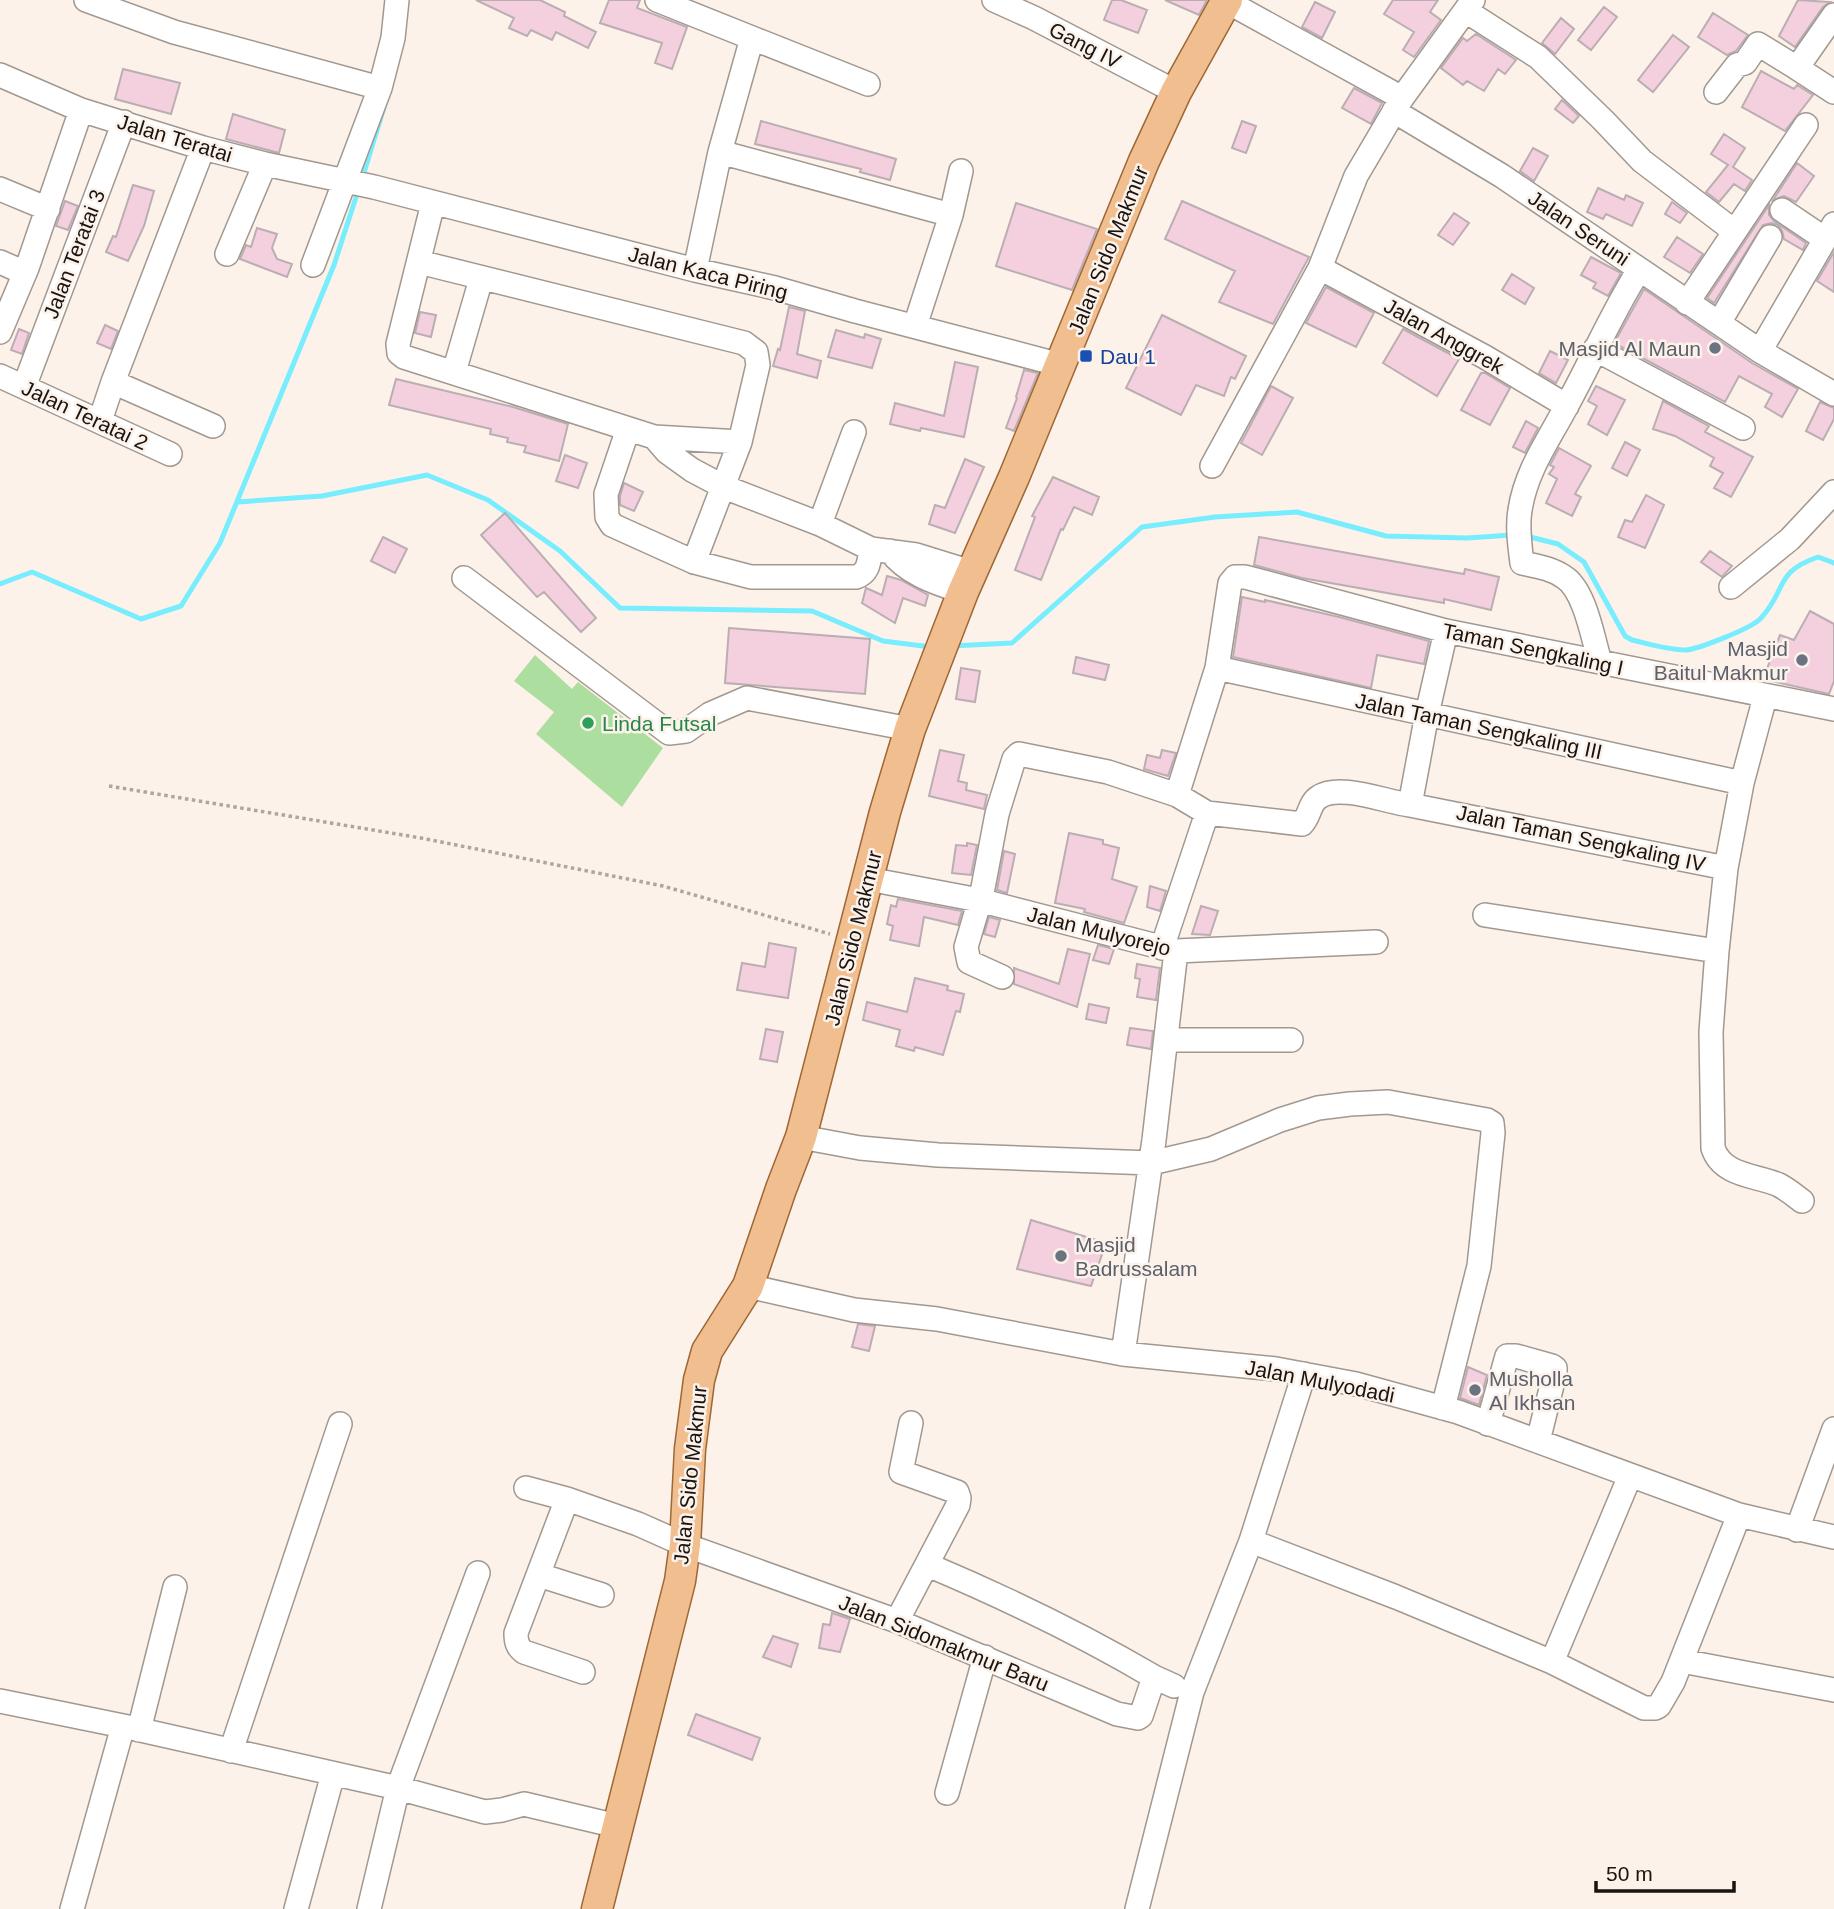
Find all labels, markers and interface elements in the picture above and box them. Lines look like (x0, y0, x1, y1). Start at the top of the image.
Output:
street label: Gang IV (1045, 17, 1125, 73)
street label: Jalan Teratai (115, 110, 235, 166)
street label: Jalan Sido Makmur (1064, 162, 1152, 338)
street label: Jalan Teratai 3 (39, 186, 109, 322)
street label: Jalan Seruni (1524, 186, 1634, 270)
street label: Jalan Kaca Piring (626, 242, 790, 304)
street label: Jalan Anggrek (1380, 294, 1508, 379)
place label: Masjid Al Maun (1559, 337, 1701, 360)
marker: Masjid Al Maun (1707, 340, 1723, 356)
place label: Dau 1 (1100, 345, 1156, 368)
marker: Dau 1 (1078, 348, 1094, 364)
street label: Jalan Teratai 2 (18, 376, 152, 454)
street label: Taman Sengkaling I (1440, 619, 1626, 679)
place label: Masjid Baitul Makmur (1654, 637, 1788, 684)
marker: Masjid Baitul Makmur (1794, 652, 1810, 668)
street label: Jalan Taman Sengkaling III (1353, 689, 1605, 763)
place label: Linda Futsal (602, 712, 716, 735)
marker: Linda Futsal (580, 715, 596, 731)
street label: Jalan Taman Sengkaling IV (1454, 800, 1708, 876)
street label: Jalan Sido Makmur (820, 848, 886, 1028)
street label: Jalan Mulyorejo (1025, 902, 1173, 960)
place label: Masjid Badrussalam (1075, 1233, 1198, 1280)
marker: Masjid Badrussalam (1053, 1248, 1069, 1264)
street label: Jalan Mulyodadi (1243, 1355, 1397, 1407)
place label: Musholla Al Ikhsan (1489, 1367, 1575, 1414)
marker: Musholla Al Ikhsan (1467, 1382, 1483, 1398)
street label: Jalan Sido Makmur (669, 1384, 711, 1566)
street label: Jalan Sidomakmur Baru (836, 1590, 1052, 1696)
scale bar (1596, 1850, 1734, 1894)
text: 50 m (1606, 1862, 1653, 1885)

